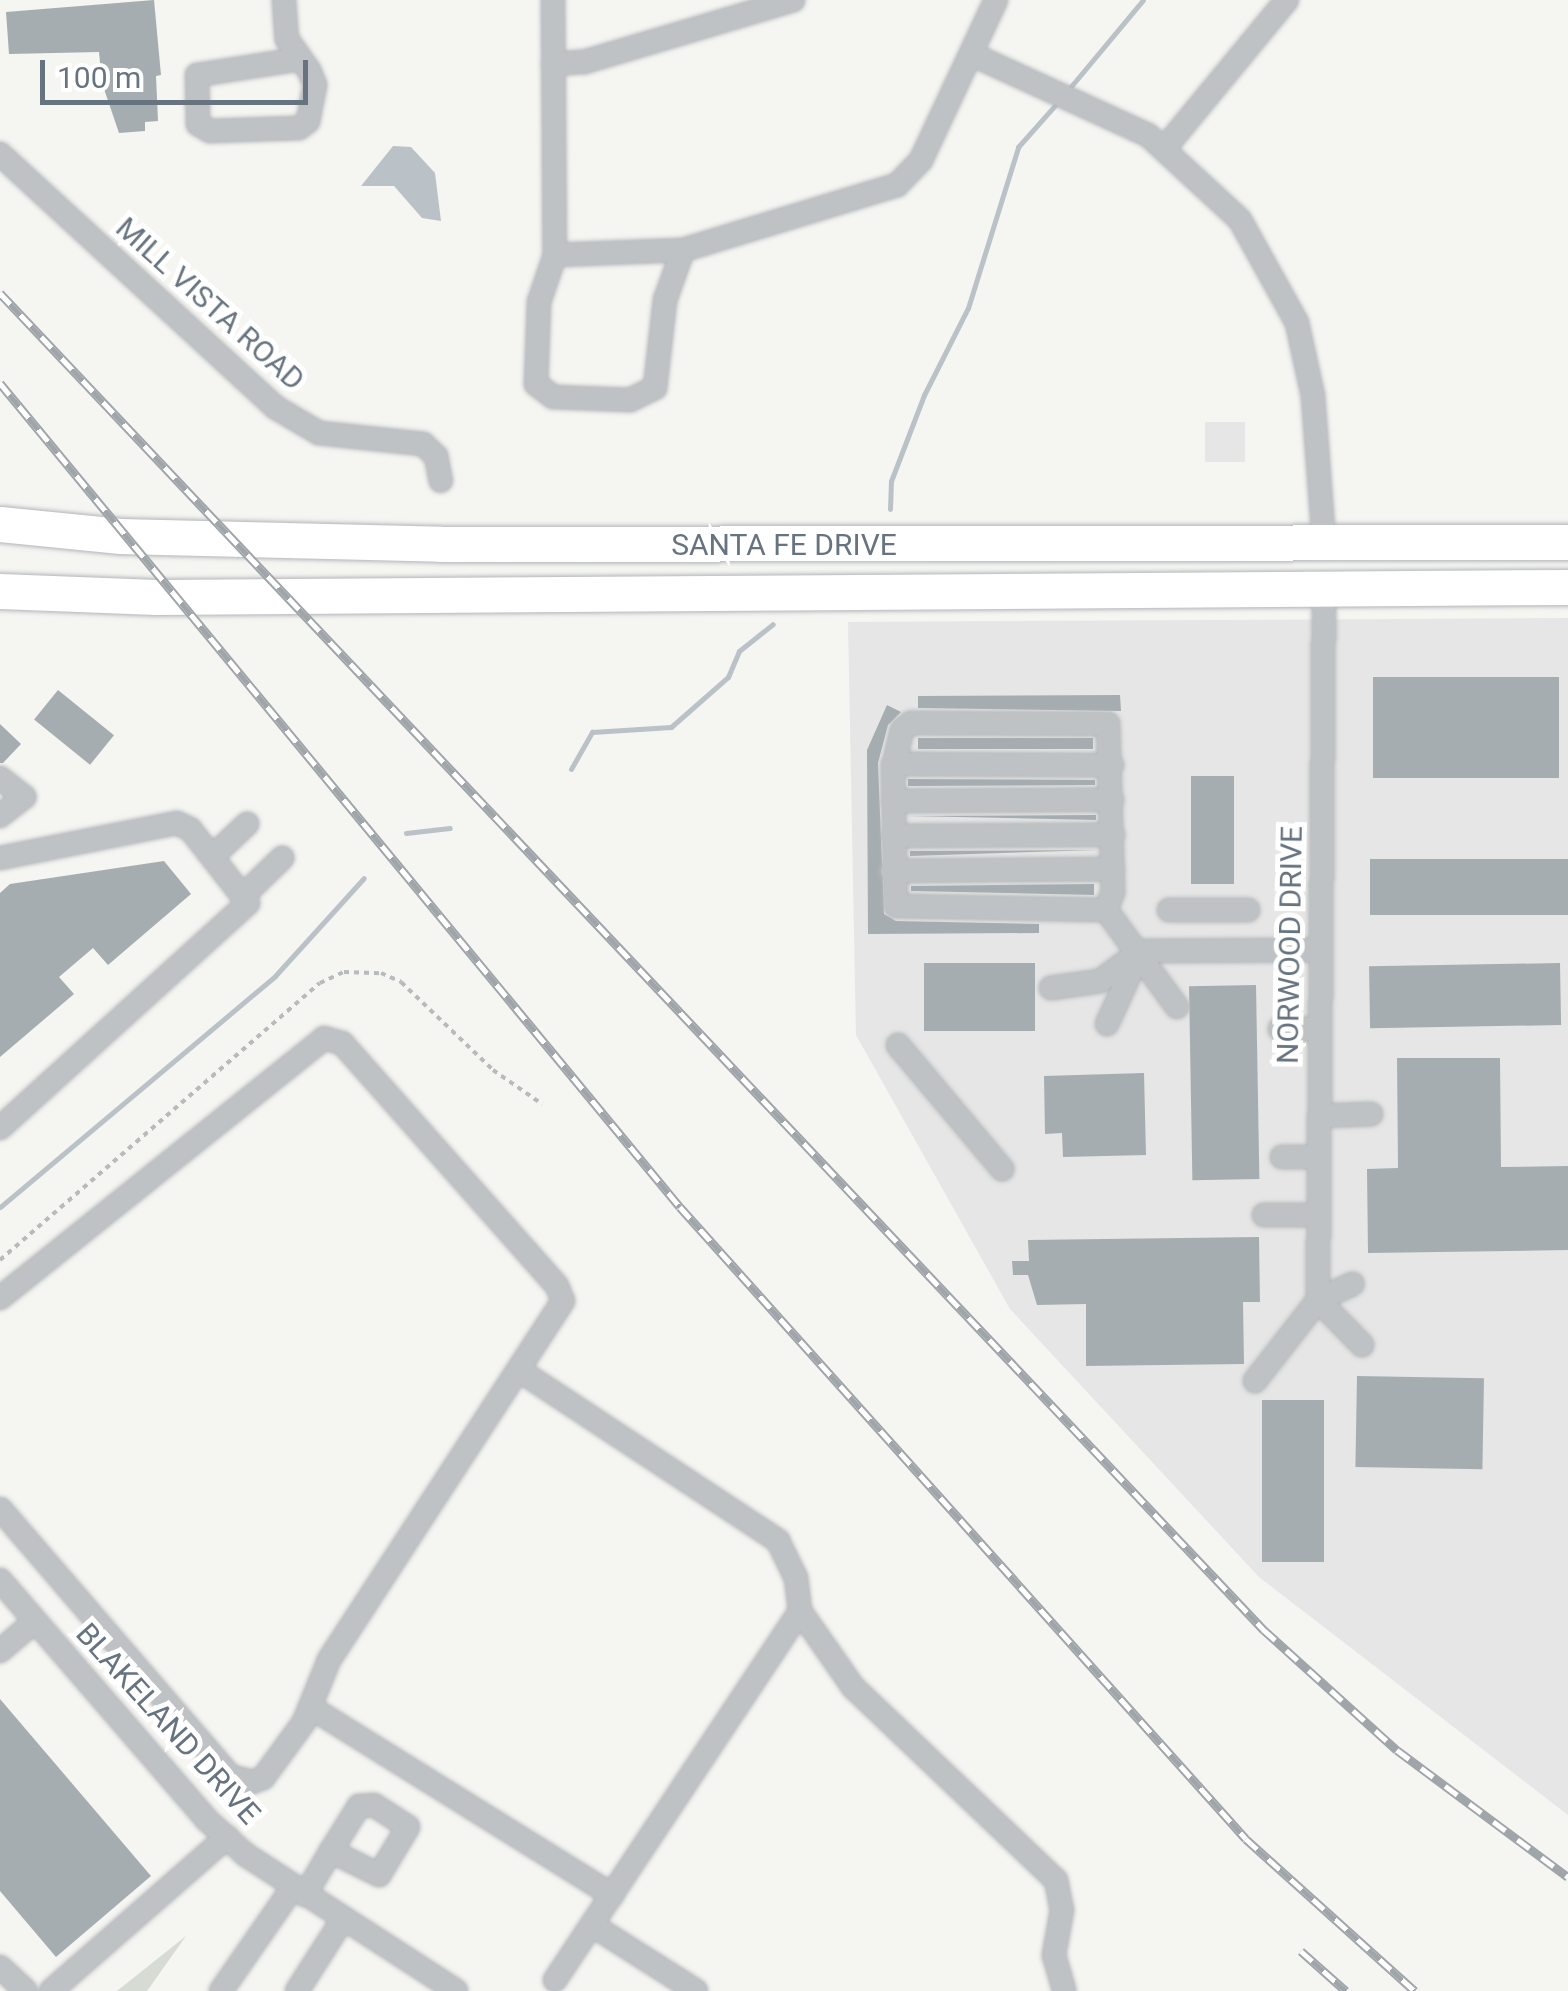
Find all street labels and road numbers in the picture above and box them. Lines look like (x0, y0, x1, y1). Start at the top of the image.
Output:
street label: MILL VISTA ROAD (108, 210, 312, 398)
street label: SANTA FE DRIVE (671, 527, 897, 563)
street label: NORWOOD DRIVE (1270, 826, 1310, 1064)
street label: BLAKELAND DRIVE (68, 1616, 268, 1832)

